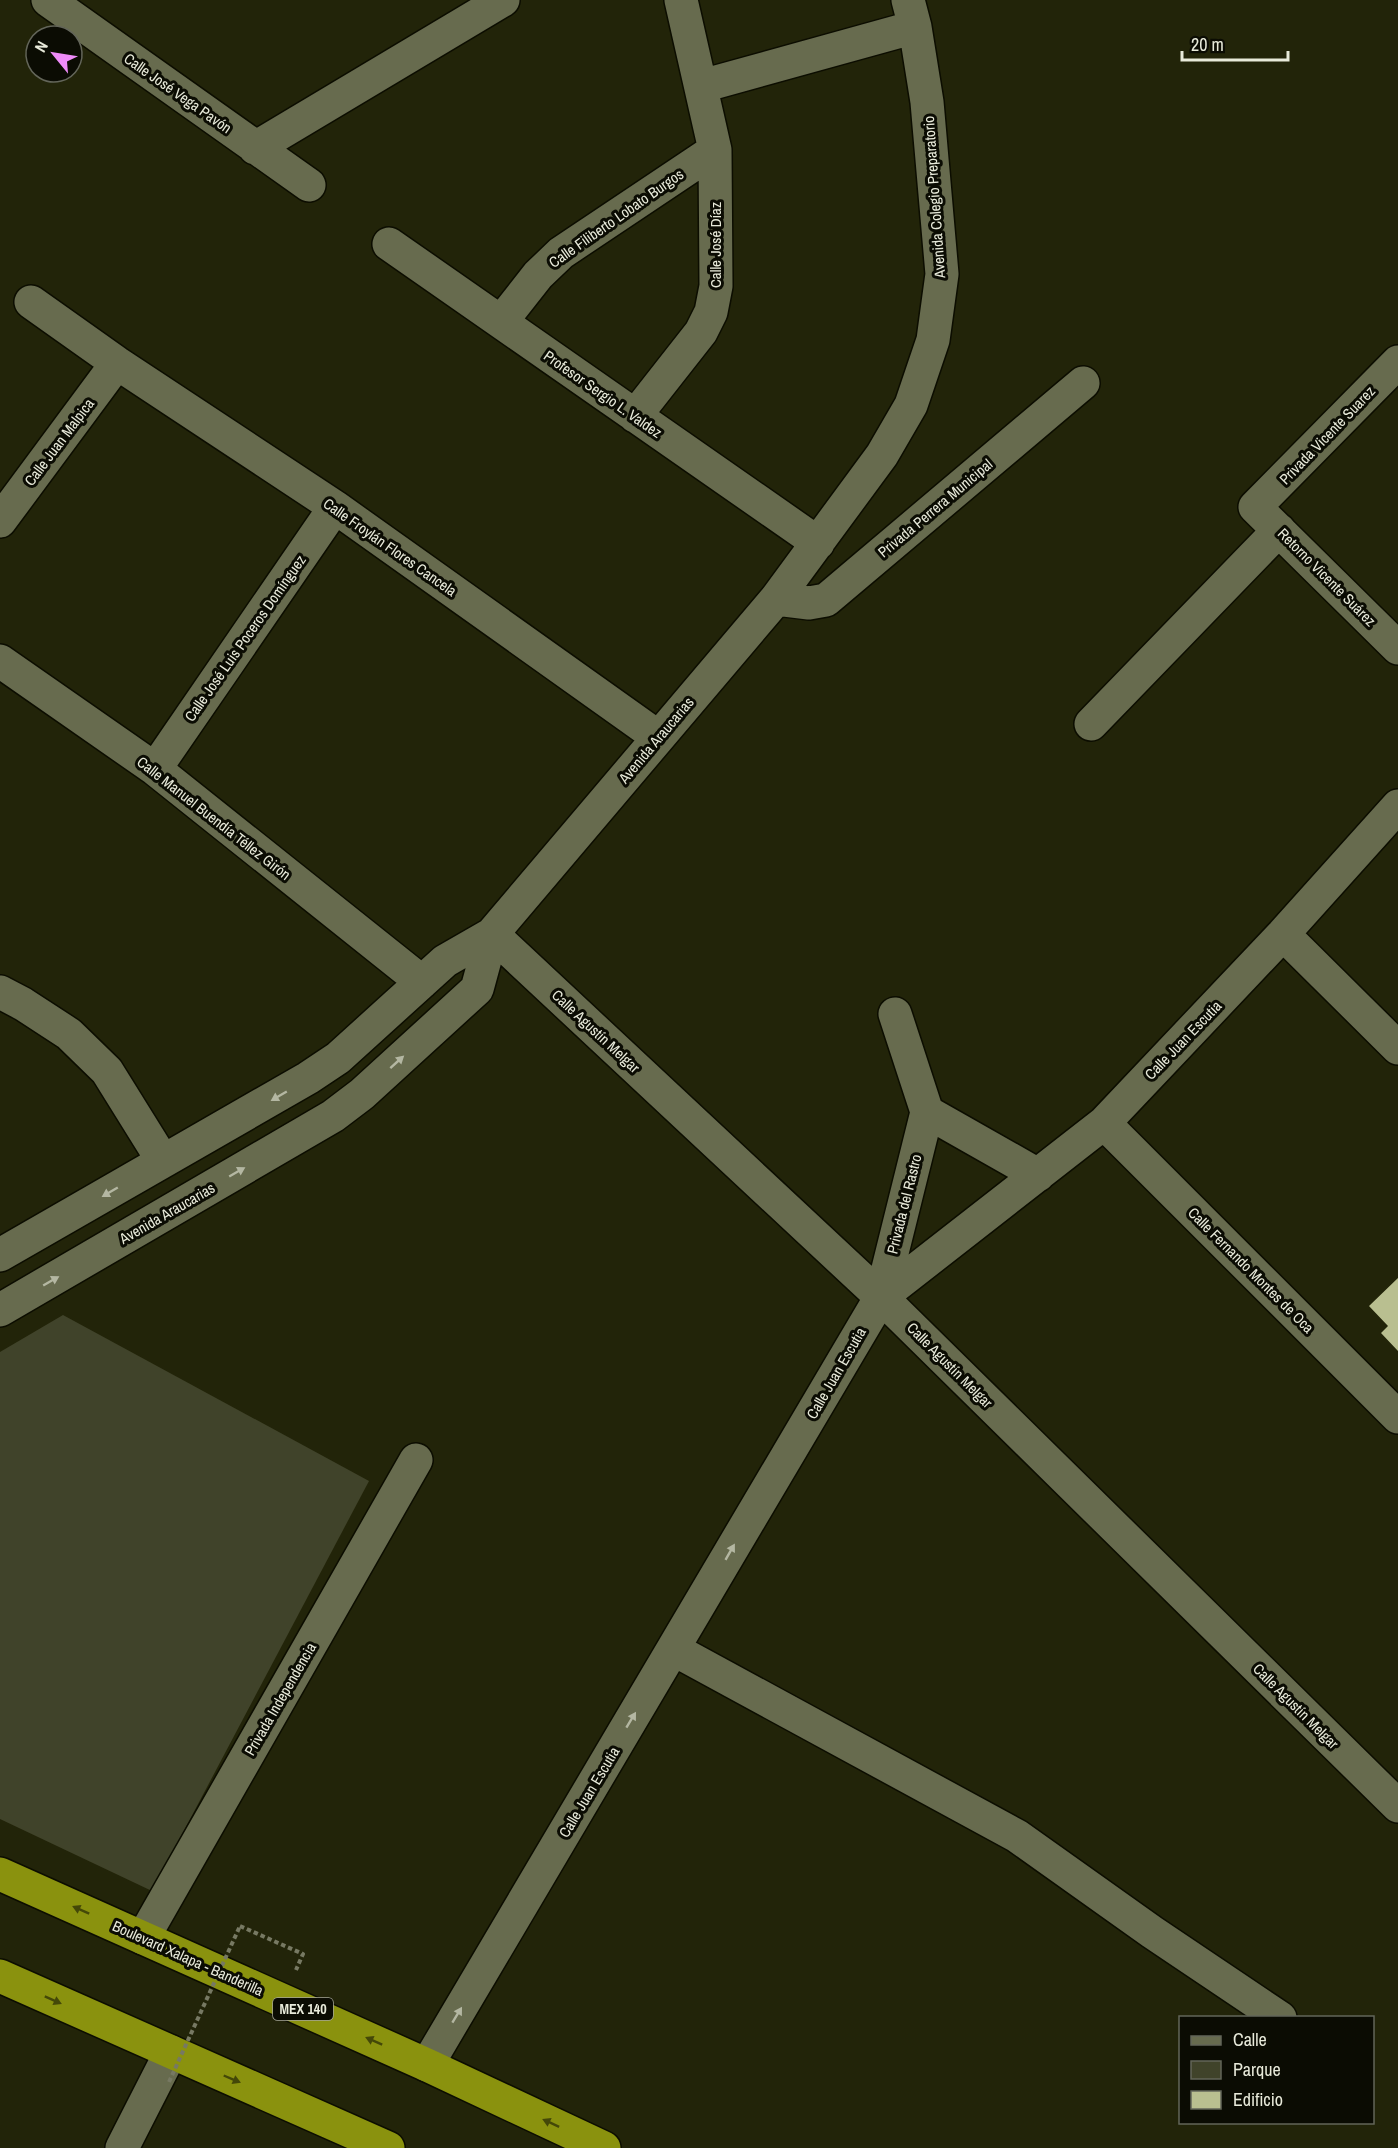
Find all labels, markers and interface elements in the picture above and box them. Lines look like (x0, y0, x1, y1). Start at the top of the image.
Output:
north arrow (24, 24, 84, 84)
scale bar (1182, 24, 1288, 62)
text: 20 m (1191, 32, 1224, 57)
text: N (29, 37, 53, 56)
street label: Calle José Vega Pavón (120, 48, 236, 138)
street label: Avenida Colegio Preparatorio (918, 115, 950, 280)
street label: Calle Filiberto Lobato Burgos (544, 164, 688, 272)
street label: Calle José Díaz (705, 202, 726, 288)
street label: Profesor Sergio L. Valdez (540, 345, 666, 443)
street label: Privada Vicente Suarez (1274, 381, 1380, 489)
street label: Calle Juan Malpica (19, 394, 99, 490)
street label: Privada Perrera Municipal (873, 454, 997, 562)
street label: Calle Froylán Flores Cancela (319, 493, 461, 601)
street label: Retorno Vicente Suárez (1273, 523, 1381, 631)
street label: Calle José Luis Poceros Domínguez (179, 550, 311, 726)
street label: Avenida Araucarias (613, 692, 698, 789)
street label: Calle Manuel Buendía Téllez Girón (133, 751, 295, 885)
street label: Calle Agustín Melgar (547, 985, 645, 1077)
street label: Calle Juan Escutia (1140, 996, 1226, 1084)
one-way arrow (389, 1056, 404, 1069)
one-way arrow (271, 1091, 288, 1101)
street label: Privada del Rastro (881, 1152, 927, 1256)
one-way arrow (229, 1167, 246, 1177)
street label: Avenida Araucarias (114, 1177, 219, 1249)
one-way arrow (101, 1187, 118, 1197)
street label: Calle Fernando Montes de Oca (1183, 1202, 1319, 1338)
one-way arrow (42, 1276, 59, 1286)
street label: Calle Agustín Melgar (902, 1317, 998, 1413)
street label: Calle Juan Escutia (801, 1323, 871, 1423)
one-way arrow (725, 1543, 735, 1560)
street label: Privada Independencia (239, 1639, 321, 1759)
street label: Calle Agustín Melgar (1248, 1658, 1344, 1754)
one-way arrow (626, 1711, 636, 1728)
street label: Calle Juan Escutia (554, 1743, 624, 1841)
one-way arrow (72, 1905, 90, 1914)
street label: Boulevard Xalapa - Banderilla (109, 1915, 267, 2001)
one-way arrow (45, 1995, 63, 2005)
road number: MEX 140 (273, 1998, 333, 2020)
one-way arrow (452, 2006, 462, 2023)
legend (1179, 2016, 1374, 2124)
text: Calle (1233, 2027, 1267, 2052)
one-way arrow (365, 2036, 383, 2046)
text: Parque (1233, 2057, 1281, 2082)
one-way arrow (223, 2075, 241, 2084)
text: Edificio (1233, 2087, 1283, 2112)
one-way arrow (542, 2119, 559, 2128)

